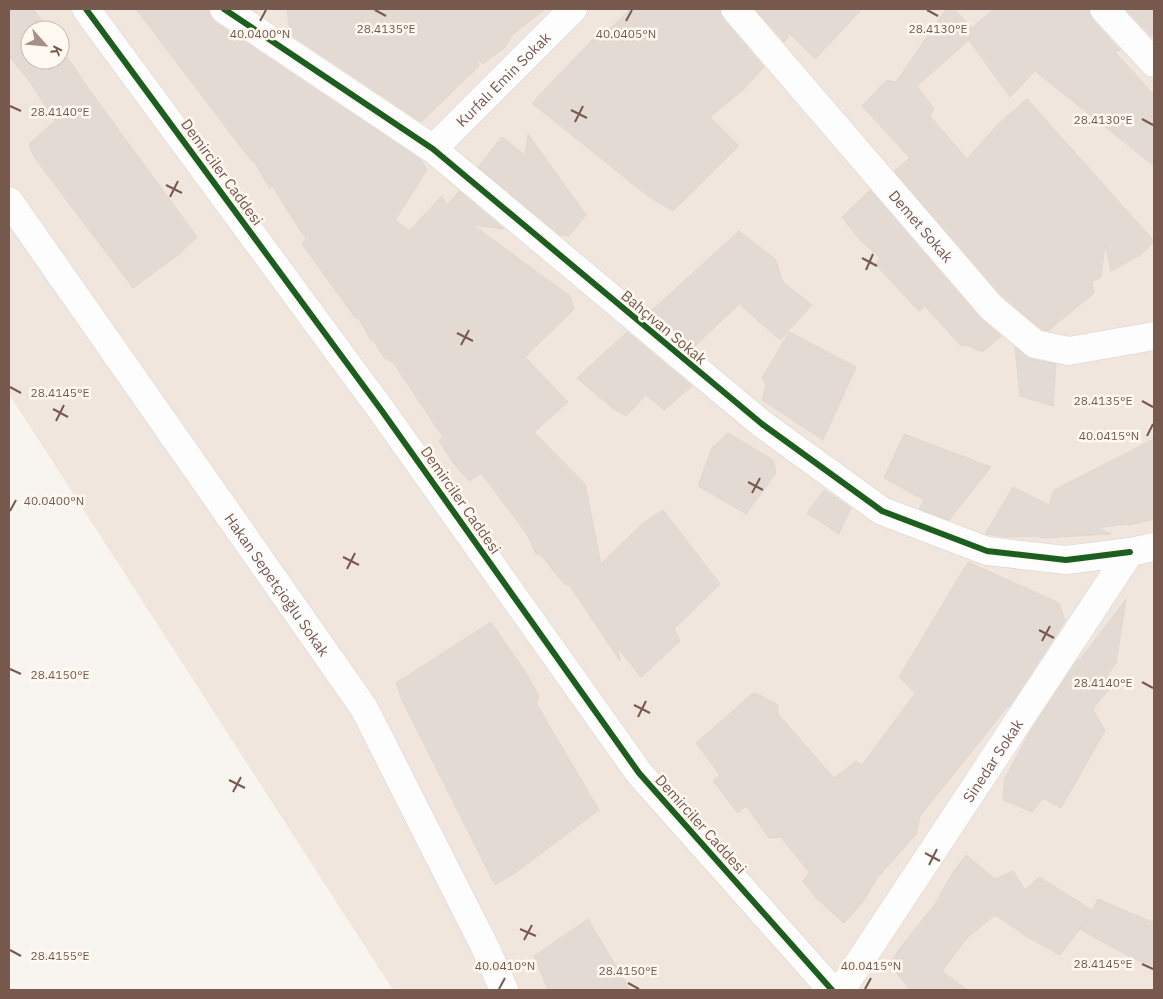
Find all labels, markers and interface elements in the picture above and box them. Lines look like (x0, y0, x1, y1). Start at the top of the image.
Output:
north arrow (20, 20, 70, 70)
text: 28.4135°E (356, 21, 416, 36)
text: 28.4130°E (908, 21, 968, 36)
text: 40.0400°N (230, 26, 290, 41)
text: 40.0405°N (596, 26, 656, 41)
street label: Kurfalı Emin Sokak (452, 28, 554, 130)
text: K (46, 42, 67, 60)
text: 28.4140°E (30, 104, 90, 119)
text: 28.4130°E (1073, 112, 1133, 127)
street label: Demirciler Caddesi (177, 115, 267, 229)
street label: Demet Sokak (885, 186, 958, 266)
street label: Bahçıvan Sokak (617, 286, 711, 368)
text: 28.4145°E (30, 385, 90, 400)
text: 28.4135°E (1073, 393, 1133, 408)
text: 40.0415°N (1079, 428, 1139, 443)
street label: Demirciler Caddesi (417, 442, 505, 558)
text: 40.0400°N (24, 493, 84, 508)
street label: Hakan Sepetçioğlu Sokak (221, 509, 334, 660)
text: 28.4150°E (30, 667, 90, 682)
text: 28.4140°E (1073, 675, 1133, 690)
street label: Sinedar Sokak (958, 715, 1027, 806)
street label: Demirciler Caddesi (651, 770, 751, 878)
text: 28.4155°E (30, 948, 90, 963)
text: 28.4145°E (1073, 956, 1133, 971)
text: 40.0410°N (475, 958, 535, 973)
text: 40.0415°N (841, 958, 901, 973)
text: 28.4150°E (598, 963, 658, 978)

